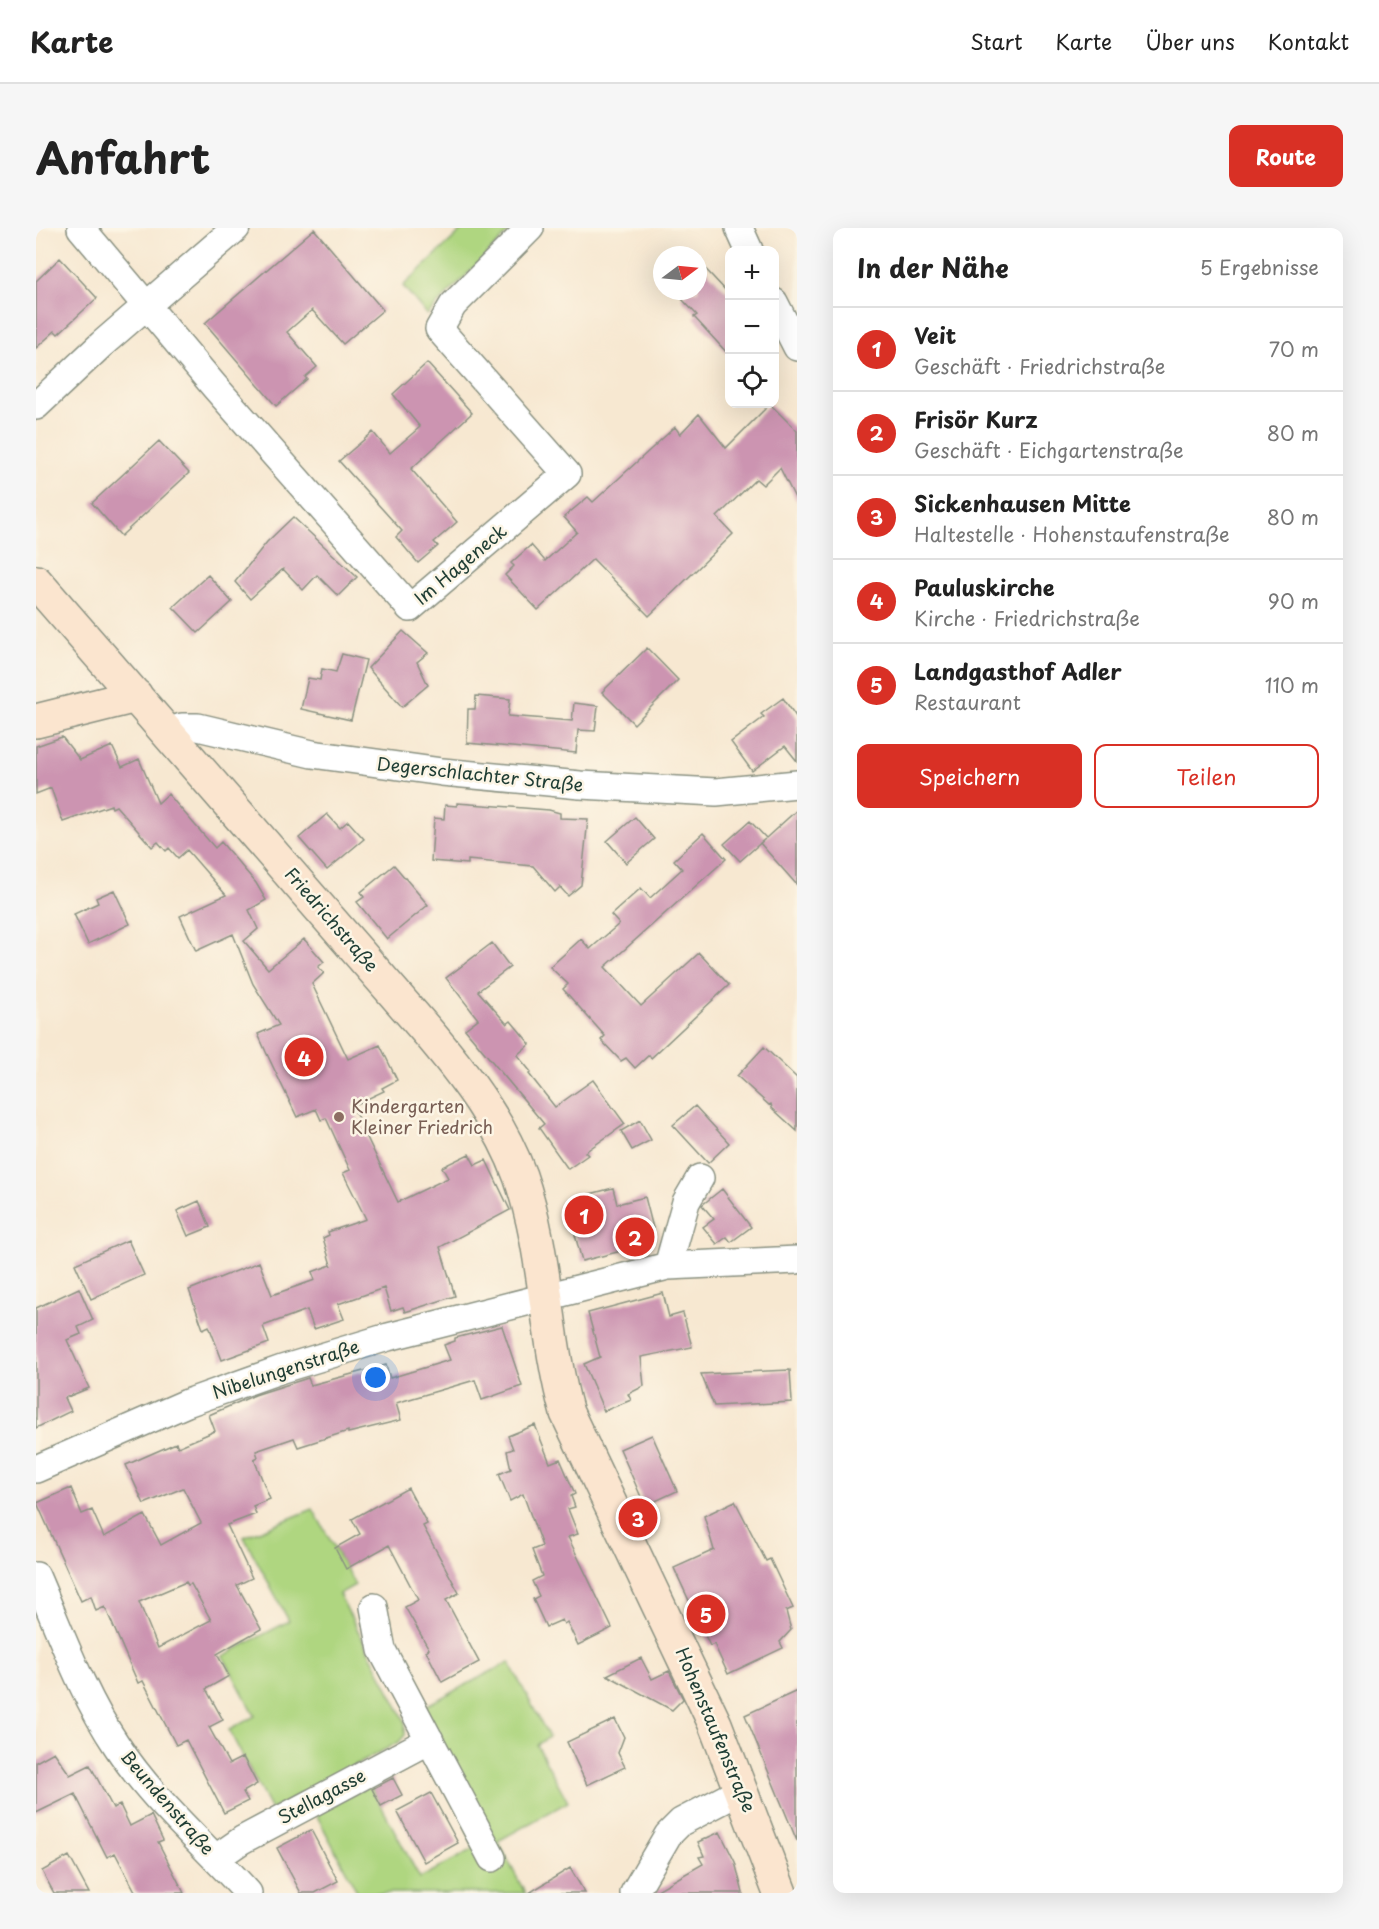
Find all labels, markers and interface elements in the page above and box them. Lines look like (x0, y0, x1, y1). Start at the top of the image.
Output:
text: Karte (30, 20, 113, 63)
text: Start (970, 25, 1022, 57)
text: Karte (1055, 25, 1112, 57)
text: Über uns (1145, 25, 1235, 57)
text: Kontakt (1268, 25, 1349, 57)
text: Anfahrt (36, 125, 210, 188)
button: Route (1229, 125, 1343, 187)
north arrow (653, 246, 707, 300)
map controls (725, 246, 779, 408)
button: + (725, 246, 779, 300)
text: In der Nähe (857, 248, 1009, 287)
text: 5 Ergebnisse (1200, 252, 1319, 282)
button: − (725, 300, 779, 354)
text: Veit (914, 318, 956, 351)
text: 1 (872, 334, 881, 364)
text: 70 m (1269, 334, 1319, 364)
text: Geschäft · Friedrichstraße (914, 351, 1165, 381)
button: locate (725, 354, 779, 408)
text: Frisör Kurz (914, 402, 1038, 435)
text: 2 (869, 418, 884, 448)
text: 80 m (1267, 418, 1319, 448)
text: Geschäft · Eichgartenstraße (914, 435, 1184, 465)
text: Sickenhausen Mitte (914, 486, 1131, 519)
text: 3 (870, 502, 883, 532)
text: 80 m (1267, 502, 1319, 532)
street label: Im Hageneck (408, 517, 512, 611)
text: Haltestelle · Hohenstaufenstraße (914, 519, 1230, 549)
text: Pauluskirche (914, 570, 1055, 603)
text: 4 (870, 586, 883, 616)
text: 90 m (1268, 586, 1319, 616)
text: Kirche · Friedrichstraße (914, 603, 1140, 633)
text: Landgasthof Adler (914, 654, 1122, 687)
text: 5 (870, 670, 883, 700)
text: 110 m (1265, 670, 1319, 700)
text: Restaurant (914, 687, 1021, 717)
button: Speichern (857, 744, 1082, 808)
button: Teilen (1094, 744, 1319, 808)
street label: Degerschlachter Straße (376, 749, 585, 798)
street label: Friedrichstraße (279, 861, 385, 977)
pin: 4 (284, 1034, 324, 1080)
place label: Kindergarten Kleiner Friedrich (351, 1092, 493, 1140)
marker: Kindergarten Kleiner Friedrich (332, 1110, 346, 1124)
pin: 1 (564, 1192, 604, 1238)
pin: 2 (616, 1214, 654, 1260)
street label: Nibelungenstraße (209, 1332, 362, 1405)
your location (361, 1363, 390, 1392)
pin: 3 (618, 1496, 658, 1540)
pin: 5 (686, 1592, 726, 1636)
street label: Hohenstaufenstraße (669, 1643, 763, 1816)
street label: Beundenstraße (115, 1744, 221, 1860)
street label: Stellagasse (273, 1761, 370, 1830)

